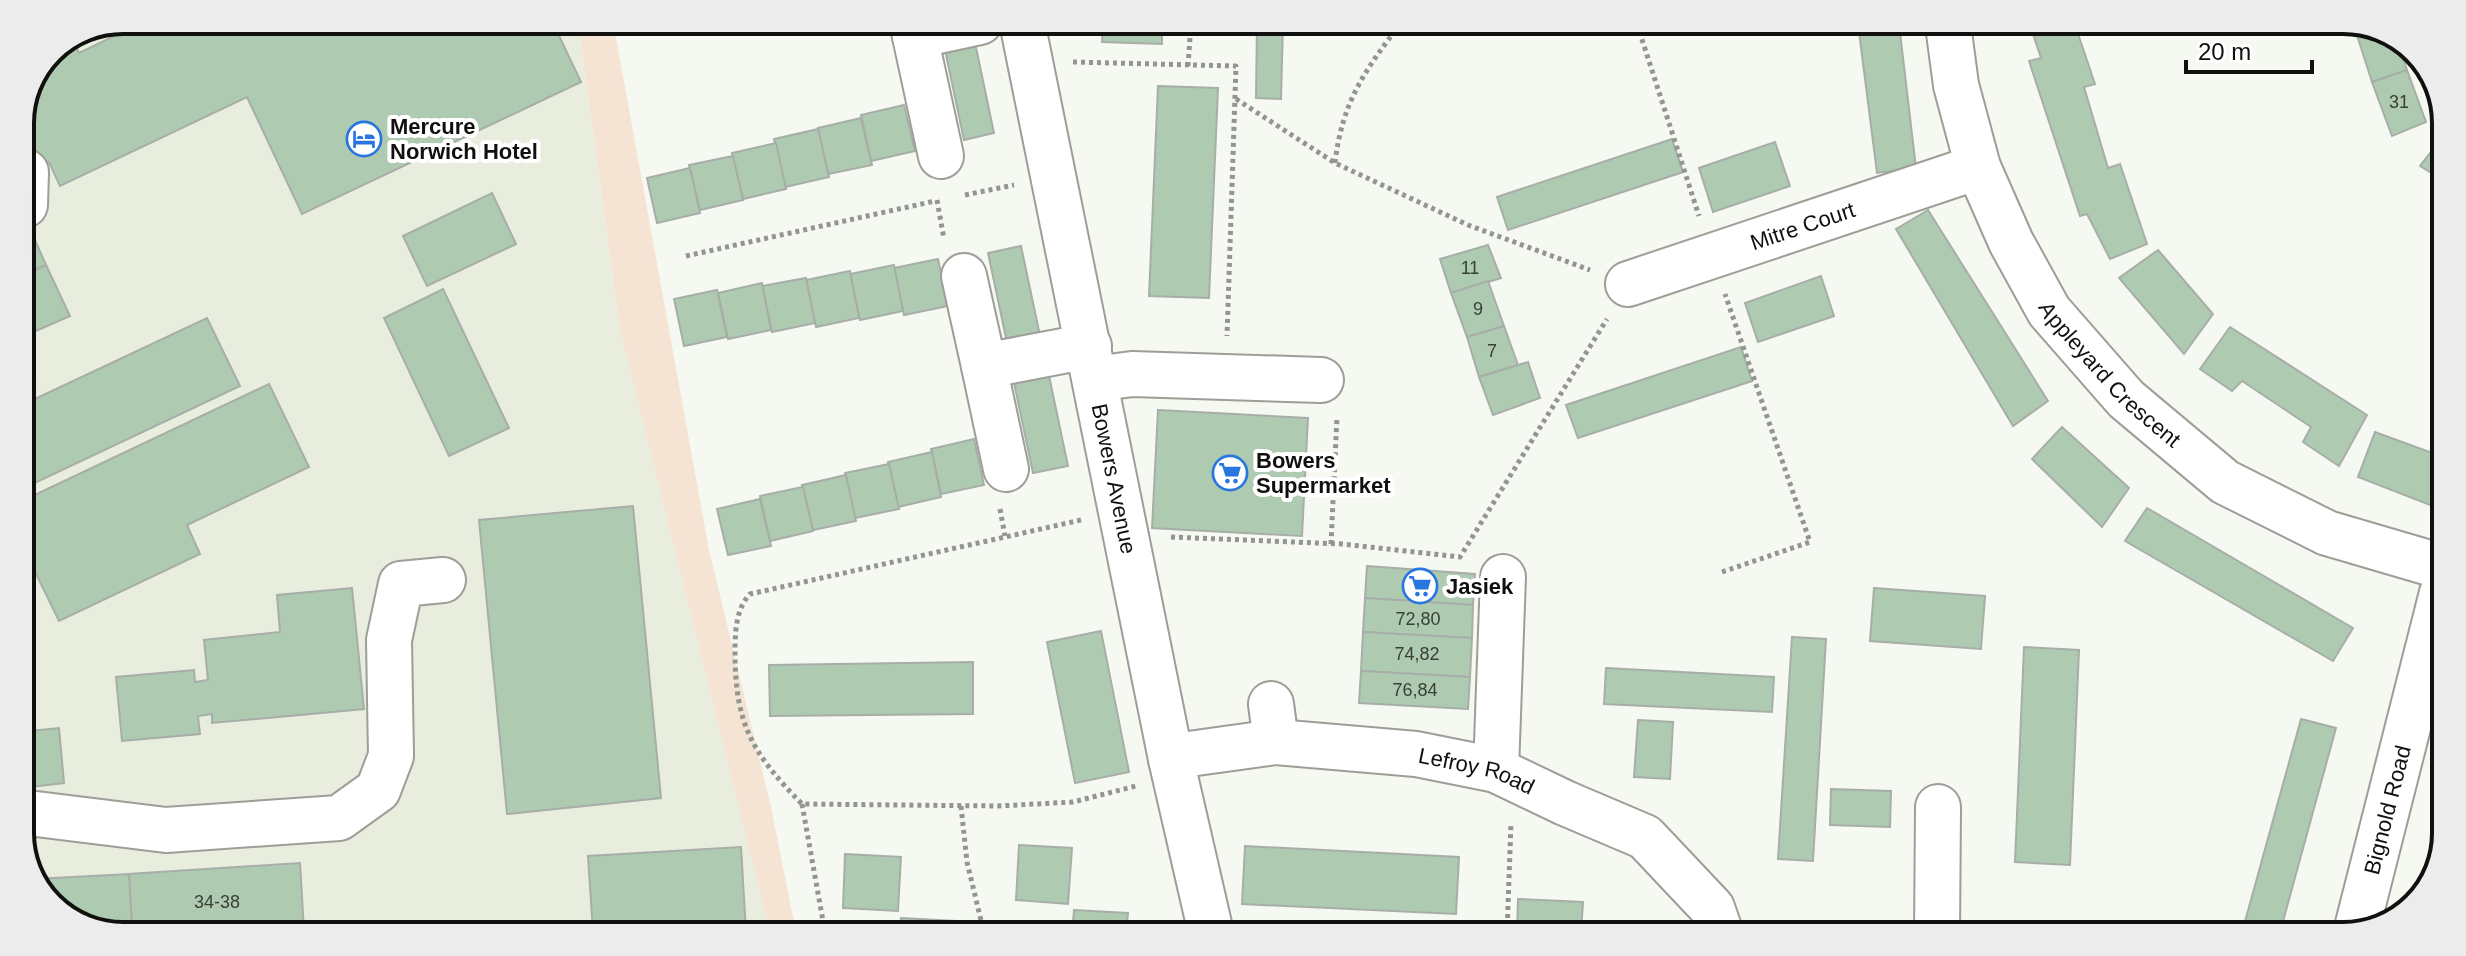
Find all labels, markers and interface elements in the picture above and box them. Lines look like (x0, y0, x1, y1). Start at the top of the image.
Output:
scale bar (2186, 24, 2312, 74)
text: 20 m (2198, 38, 2251, 65)
house number: 31 (2389, 92, 2409, 112)
place label: Mercure Norwich Hotel (390, 114, 538, 164)
hotel icon: Mercure Norwich Hotel (345, 120, 383, 158)
street label: Mitre Court (1747, 197, 1858, 255)
house number: 11 (1461, 258, 1479, 278)
street label: Appleyard Crescent (2033, 297, 2186, 452)
house number: 9 (1473, 299, 1483, 319)
house number: 7 (1487, 341, 1497, 361)
street label: Bowers Avenue (1086, 402, 1141, 556)
place label: Bowers Supermarket (1256, 448, 1391, 498)
supermarket icon: Bowers Supermarket (1211, 454, 1249, 492)
supermarket icon: Jasiek (1401, 567, 1439, 605)
place label: Jasiek (1446, 574, 1514, 599)
house number: 72,80 (1395, 609, 1441, 629)
house number: 74,82 (1394, 644, 1440, 664)
house number: 76,84 (1392, 680, 1438, 700)
street label: Lefroy Road (1416, 743, 1539, 800)
street label: Bignold Road (2359, 743, 2416, 877)
house number: 34-38 (194, 892, 240, 912)

